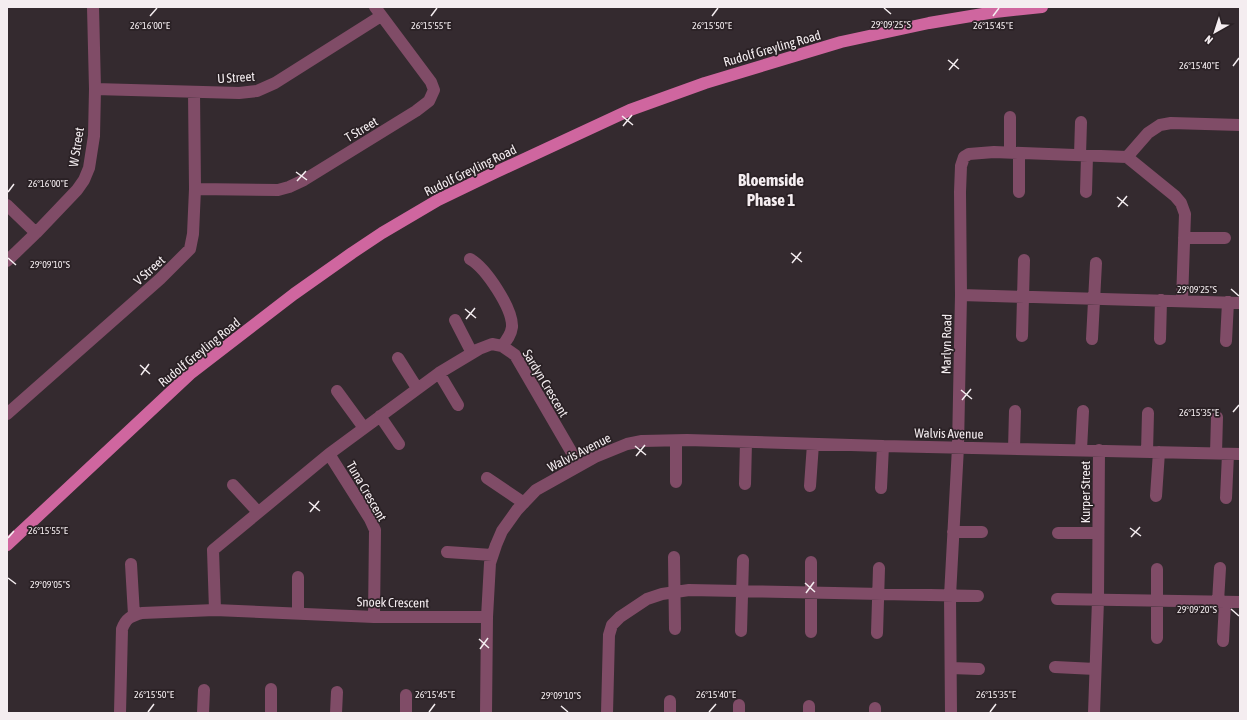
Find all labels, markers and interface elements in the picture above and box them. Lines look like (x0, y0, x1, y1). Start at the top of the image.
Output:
north arrow (1195, 12, 1235, 52)
text: 29°09'25"S (871, 19, 911, 30)
text: 26°16'00"E (130, 20, 171, 31)
text: 26°15'55"E (411, 20, 452, 31)
text: 26°15'50"E (692, 20, 733, 31)
text: 26°15'45"E (973, 20, 1014, 31)
street label: Rudolf Greyling Road (722, 27, 823, 70)
text: N (1202, 33, 1215, 46)
text: 26°15'40"E (1179, 60, 1220, 71)
street label: U Street (217, 69, 256, 86)
street label: T Street (342, 114, 381, 145)
street label: W Street (66, 126, 87, 168)
street label: Rudolf Greyling Road (422, 142, 519, 199)
district label: Bloemside Phase 1 (738, 170, 804, 210)
text: 26°16'00"E (28, 178, 69, 189)
street label: V Street (131, 252, 168, 288)
text: 29°09'10"S (30, 259, 70, 270)
text: 29°09'25"S (1177, 284, 1217, 295)
street label: Marlyn Road (938, 314, 955, 374)
street label: Rudolf Greyling Road (155, 315, 243, 390)
street label: Sardyn Crescent (520, 347, 572, 420)
text: 26°15'35"E (1179, 407, 1220, 418)
street label: Walvis Avenue (914, 425, 984, 442)
street label: Walvis Avenue (545, 430, 613, 475)
street label: Tuna Crescent (343, 459, 390, 524)
street label: Kurper Street (1078, 460, 1093, 523)
text: 26°15'55"E (28, 525, 69, 536)
text: 29°09'05"S (30, 579, 70, 590)
street label: Snoek Crescent (357, 594, 429, 611)
text: 29°09'20"S (1177, 604, 1217, 615)
text: 26°15'50"E (134, 689, 175, 700)
text: 26°15'45"E (415, 689, 456, 700)
text: 26°15'40"E (696, 689, 737, 700)
text: 26°15'35"E (976, 689, 1017, 700)
text: 29°09'10"S (541, 690, 581, 701)

